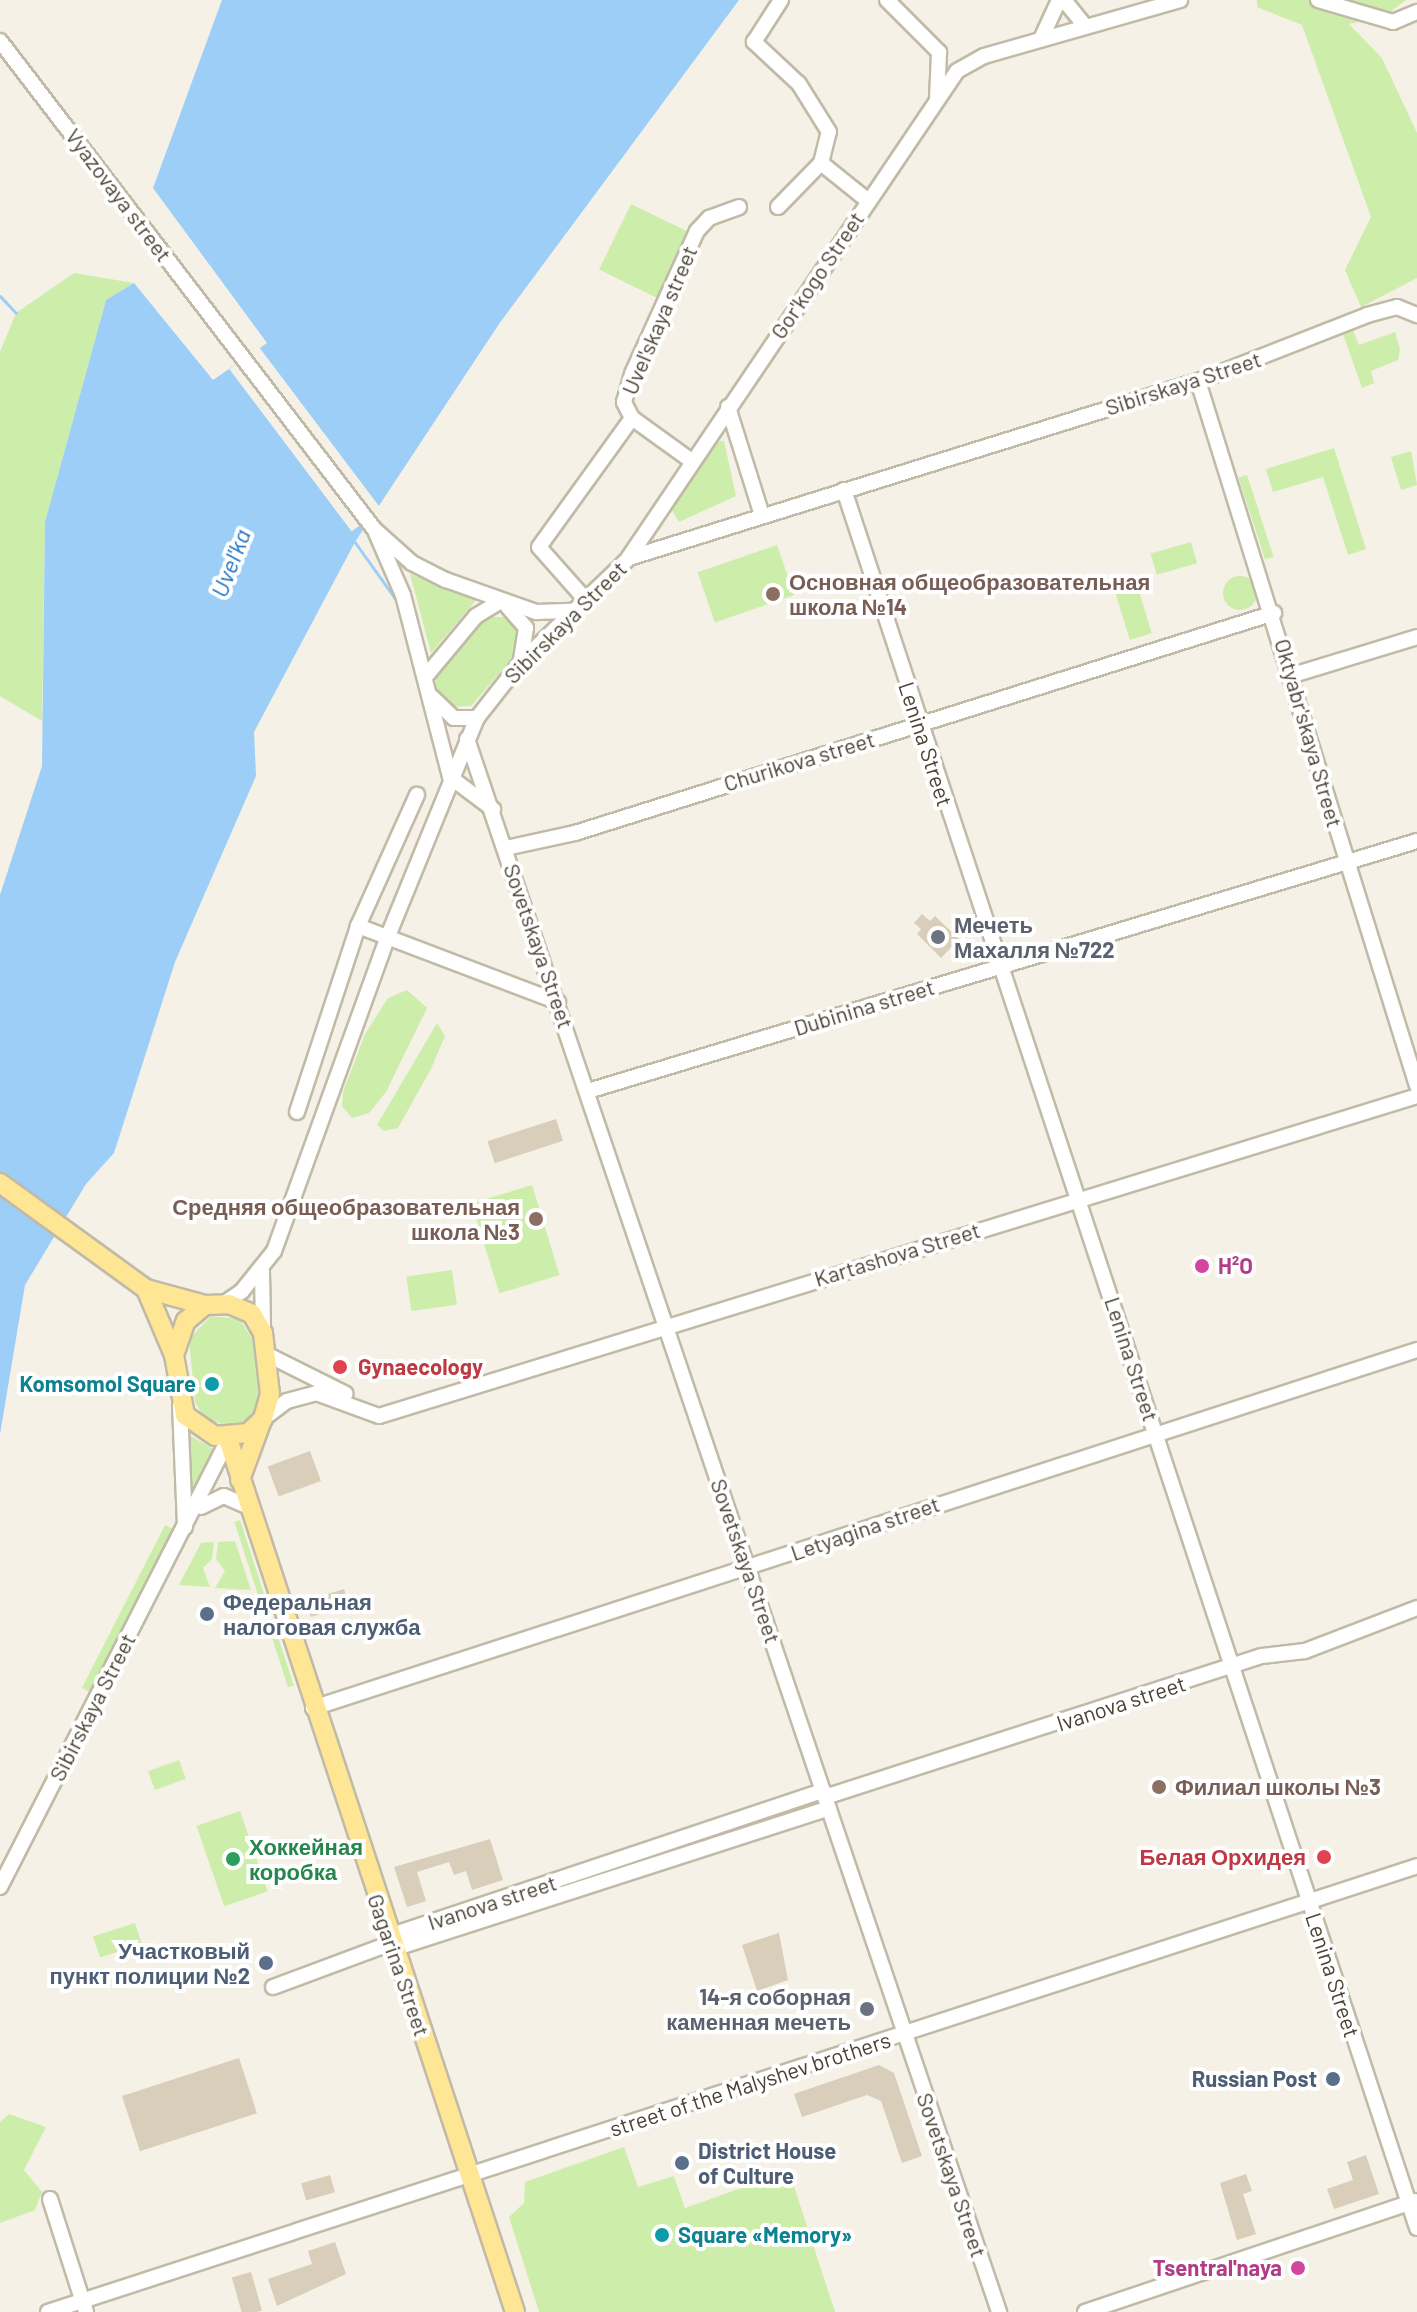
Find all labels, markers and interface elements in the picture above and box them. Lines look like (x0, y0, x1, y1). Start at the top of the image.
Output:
street label: Vyazovaya street (60, 123, 178, 267)
street label: Gor'kogo Street (765, 206, 869, 344)
street label: Uvel'skaya street (616, 242, 702, 398)
street label: Sibirskaya Street (1102, 345, 1264, 421)
water label: Uvel'ka (204, 525, 256, 601)
street label: Sibirskaya Street (498, 555, 632, 689)
place label: Основная общеобразовательная школа №14 (789, 568, 1150, 620)
marker: Основная общеобразовательная школа №14 (764, 585, 782, 603)
street label: Oktyabr'skaya Street (1269, 636, 1349, 830)
street label: Lenina Street (893, 678, 959, 810)
street label: Churikova street (720, 726, 878, 796)
street label: Sovetskaya Street (498, 860, 580, 1032)
place label: Мечеть Махалля №722 (954, 911, 1115, 962)
marker: Мечеть Махалля №722 (929, 928, 947, 946)
street label: Dubinina street (791, 973, 937, 1041)
place label: Средняя общеобразовательная школа №3 (172, 1193, 520, 1244)
marker: Средняя общеобразовательная школа №3 (527, 1210, 545, 1228)
street label: Kartashova Street (811, 1216, 983, 1292)
place label: H²O (1218, 1253, 1253, 1279)
marker: H²O (1193, 1257, 1211, 1275)
street label: Lenina Street (1099, 1293, 1165, 1425)
place label: Gynaecology (358, 1354, 483, 1380)
marker: Gynaecology (329, 1356, 351, 1378)
place label: Komsomol Square (19, 1371, 196, 1397)
marker: Komsomol Square (203, 1375, 221, 1393)
street label: Sovetskaya Street (705, 1475, 787, 1647)
street label: Letyagina street (787, 1490, 943, 1566)
place label: Федеральная налоговая служба (223, 1588, 421, 1640)
marker: Федеральная налоговая служба (198, 1605, 216, 1623)
street label: Sibirskaya Street (43, 1629, 141, 1785)
street label: Ivanova street (1053, 1670, 1189, 1736)
place label: Филиал школы №3 (1175, 1774, 1381, 1800)
marker: Филиал школы №3 (1150, 1778, 1168, 1796)
place label: Хоккейная коробка (249, 1833, 363, 1884)
place label: Белая Орхидея (1139, 1844, 1306, 1870)
marker: Белая Орхидея (1313, 1846, 1335, 1868)
marker: Хоккейная коробка (224, 1850, 242, 1868)
street label: Ivanova street (424, 1869, 560, 1935)
street label: Gagarina Street (362, 1890, 436, 2040)
street label: Lenina Street (1300, 1909, 1366, 2041)
place label: Участковый пункт полиции №2 (50, 1937, 250, 1988)
marker: Участковый пункт полиции №2 (257, 1954, 275, 1972)
place label: 14-я соборная каменная мечеть (666, 1983, 851, 2034)
marker: 14-я соборная каменная мечеть (858, 2000, 876, 2018)
street label: street of the Malyshev brothers (606, 2026, 894, 2142)
place label: Russian Post (1192, 2066, 1317, 2092)
marker: Russian Post (1324, 2070, 1342, 2088)
street label: Sovetskaya Street (911, 2089, 993, 2261)
place label: District House of Culture (698, 2137, 836, 2188)
marker: District House of Culture (673, 2154, 691, 2172)
place label: Square «Memory» (678, 2222, 852, 2248)
marker: Square «Memory» (653, 2226, 671, 2244)
place label: Tsentral'naya (1153, 2255, 1282, 2281)
marker: Tsentral'naya (1289, 2259, 1307, 2277)

